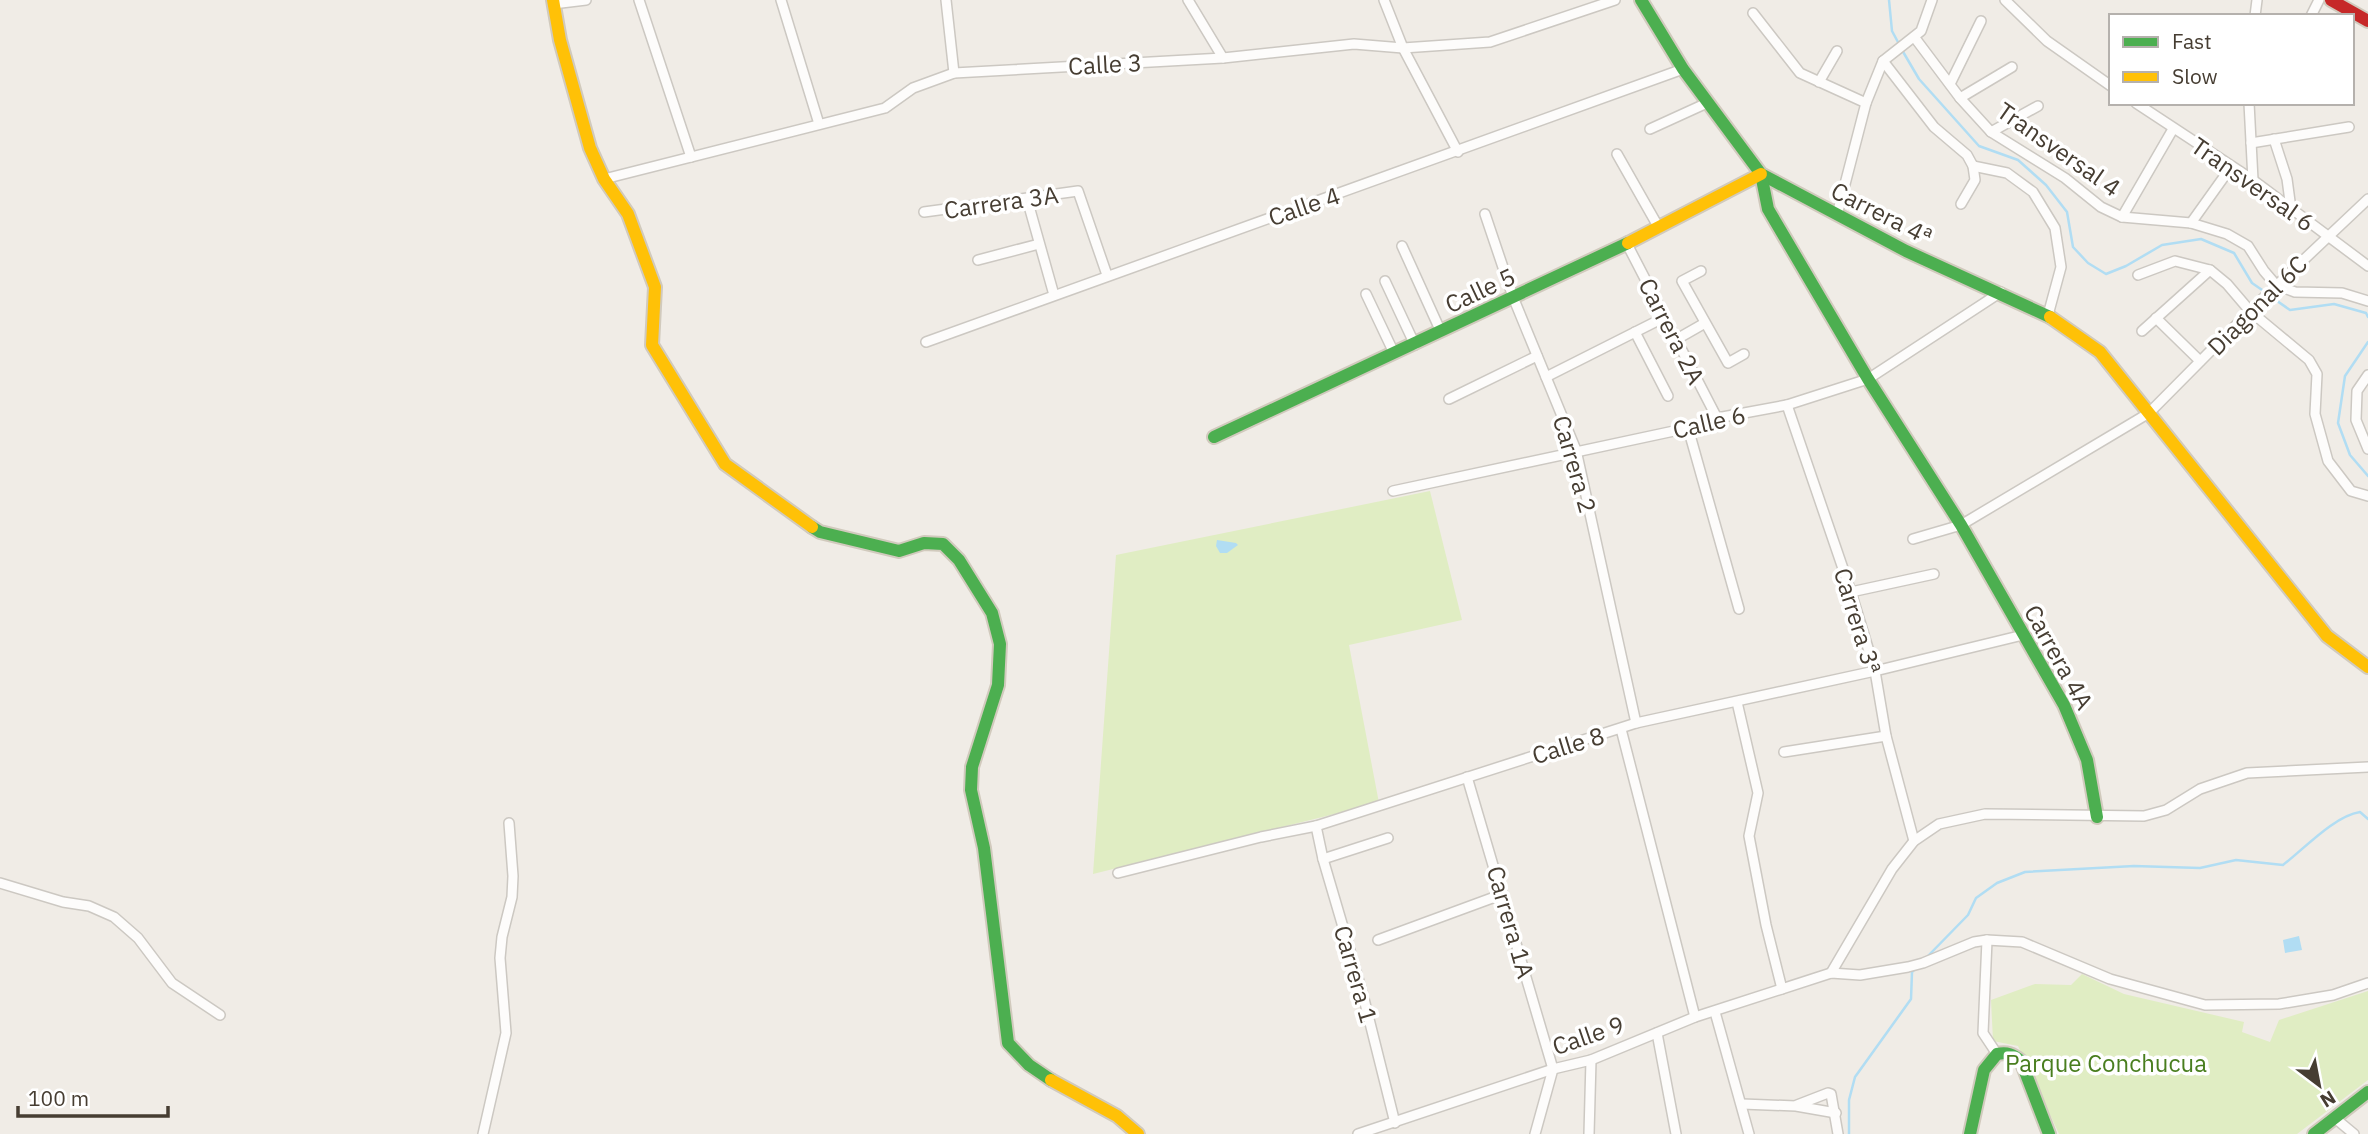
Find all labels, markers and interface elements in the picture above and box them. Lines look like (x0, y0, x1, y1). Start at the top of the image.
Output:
legend (2109, 14, 2354, 105)
text: Fast (2172, 27, 2212, 55)
street label: Calle 3 (1067, 46, 1143, 82)
text: Slow (2172, 62, 2218, 90)
street label: Transversal 4 (1991, 95, 2127, 203)
street label: Transversal 6 (2185, 130, 2321, 238)
street label: Carrera 4ª (1826, 174, 1938, 252)
street label: Carrera 3A (942, 178, 1060, 226)
street label: Calle 4 (1264, 179, 1344, 233)
street label: Diagonal 6C (2200, 248, 2314, 362)
street label: Calle 5 (1440, 260, 1520, 320)
street label: Carrera 2A (1632, 272, 1712, 390)
street label: Calle 6 (1669, 398, 1749, 446)
street label: Carrera 2 (1546, 412, 1604, 516)
street label: Carrera 3ª (1827, 564, 1889, 678)
street label: Carrera 4A (2017, 599, 2101, 715)
street label: Calle 8 (1528, 719, 1608, 771)
street label: Carrera 1A (1480, 862, 1542, 982)
street label: Carrera 1 (1327, 922, 1385, 1026)
street label: Calle 9 (1548, 1008, 1628, 1062)
park label: Parque Conchucua (2005, 1047, 2207, 1079)
north arrow (2284, 1050, 2354, 1120)
scale bar (18, 1074, 168, 1118)
text: 100 m (28, 1084, 89, 1112)
text: N (2316, 1086, 2340, 1113)

